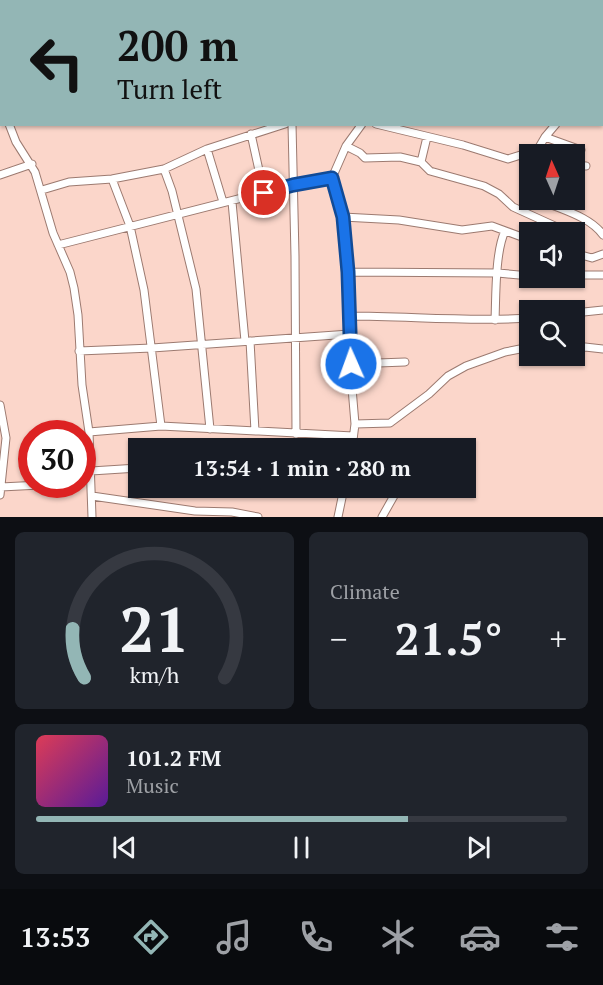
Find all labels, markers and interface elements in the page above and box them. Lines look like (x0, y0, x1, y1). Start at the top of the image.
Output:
text: 200 m (117, 17, 238, 73)
icon: left (18, 24, 96, 102)
text: Turn left (117, 71, 222, 107)
north arrow (519, 144, 585, 210)
map controls (519, 144, 585, 366)
pin (238, 167, 289, 218)
icon: arrive (247, 176, 280, 209)
button: sound (519, 222, 585, 288)
button: search (519, 300, 585, 366)
position arrow (319, 332, 383, 396)
speed limit sign: 30 (18, 420, 96, 498)
text: 13:54 · 1 min · 280 m (193, 453, 411, 482)
text: Climate (330, 578, 400, 605)
text: 21 (119, 587, 190, 670)
text: 21.5° (394, 608, 503, 668)
text: − (330, 617, 348, 660)
text: + (549, 617, 567, 660)
text: km/h (130, 661, 180, 689)
text: 101.2 FM (126, 743, 221, 772)
text: Music (126, 772, 179, 799)
icon: previous (108, 831, 141, 864)
icon: pause (285, 831, 318, 864)
icon: next (462, 831, 495, 864)
icon: directions (130, 916, 172, 958)
icon: music (213, 916, 255, 958)
icon: phone (295, 916, 337, 958)
icon: climate (377, 916, 419, 958)
icon: car (459, 916, 501, 958)
icon: filters (541, 916, 583, 958)
text: 13:53 (20, 919, 90, 955)

